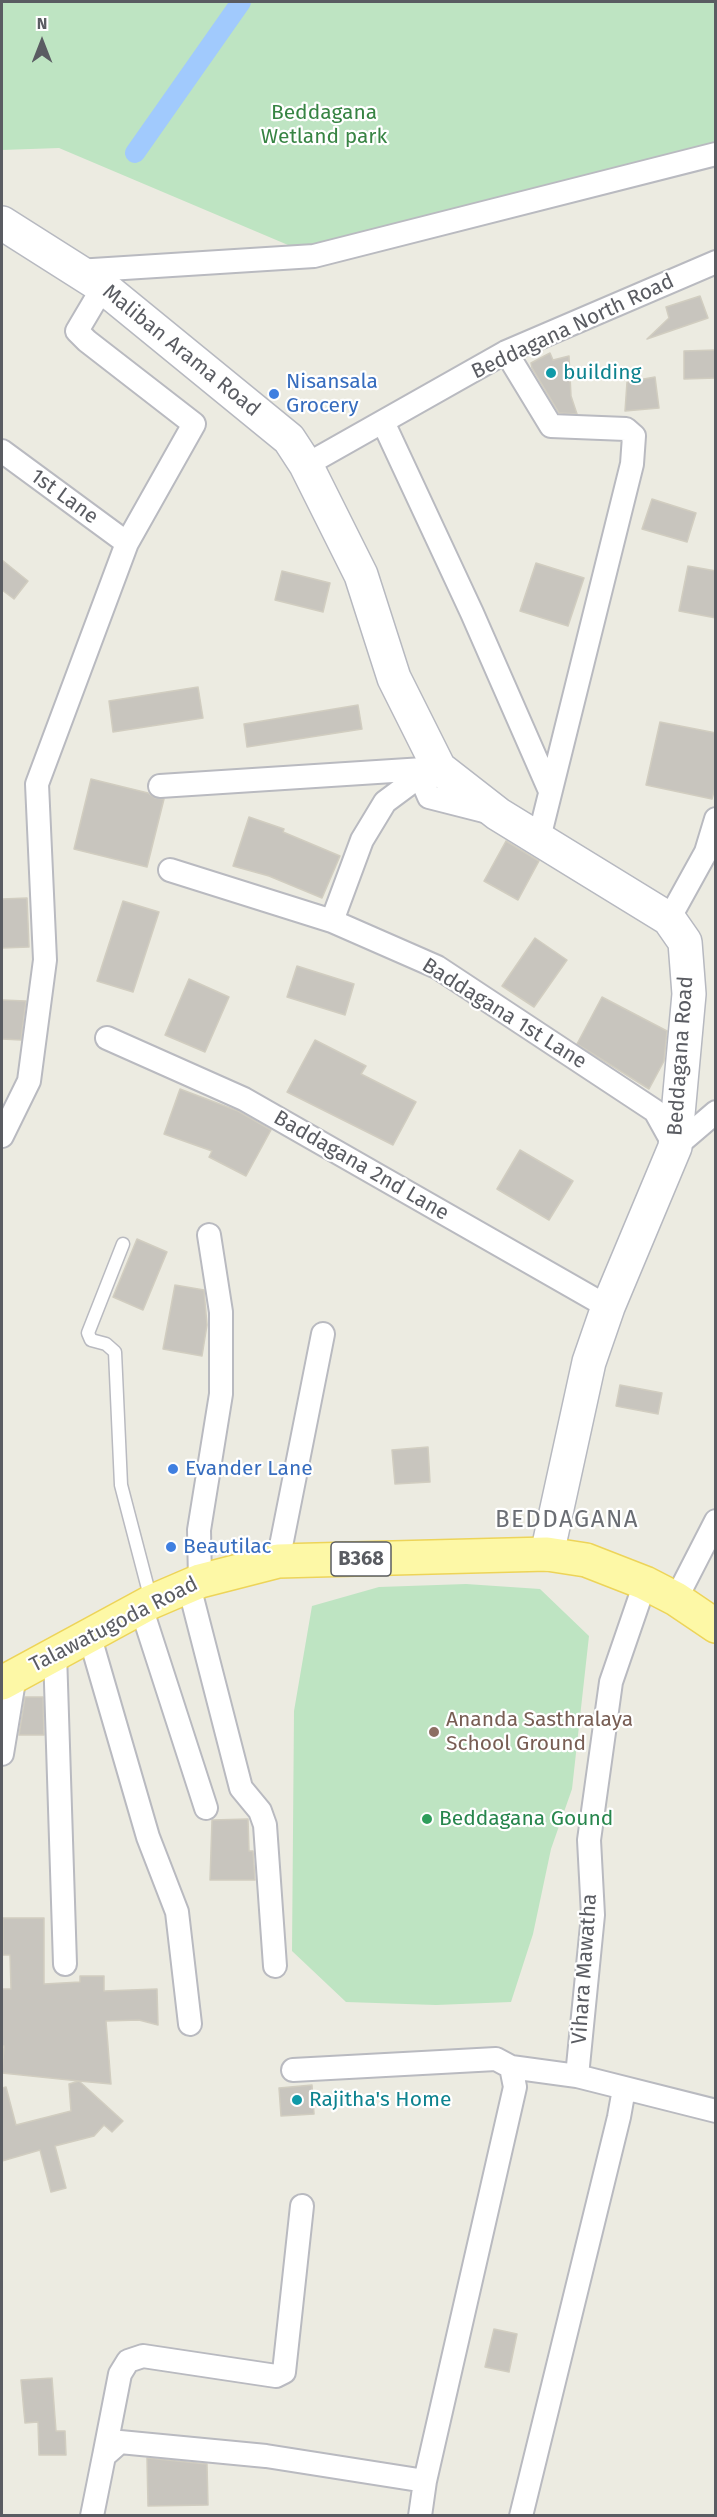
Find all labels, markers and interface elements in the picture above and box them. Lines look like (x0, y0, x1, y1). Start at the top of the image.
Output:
north arrow (12, 12, 72, 72)
text: N (37, 14, 47, 33)
park label: Beddagana Wetland park (261, 100, 387, 150)
street label: Beddagana North Road (468, 269, 678, 385)
street label: Maliban Arama Road (97, 280, 265, 422)
place label: building (563, 360, 641, 386)
marker: building (544, 366, 558, 380)
place label: Nisansala Grocery (286, 369, 378, 419)
marker: Nisansala Grocery (267, 387, 281, 401)
street label: 1st Lane (25, 464, 103, 530)
street label: Baddagana 1st Lane (417, 953, 591, 1075)
street label: Beddagana Road (663, 975, 699, 1137)
street label: Baddagana 2nd Lane (269, 1106, 453, 1226)
place label: Evander Lane (185, 1456, 313, 1482)
marker: Evander Lane (166, 1462, 180, 1476)
district label: BEDDAGANA (495, 1506, 639, 1534)
place label: Beautilac (183, 1534, 272, 1560)
marker: Beautilac (164, 1540, 178, 1554)
road number: B368 (331, 1542, 391, 1576)
street label: Talawatugoda Road (26, 1572, 202, 1678)
place label: Ananda Sasthralaya School Ground (446, 1707, 633, 1757)
marker: Ananda Sasthralaya School Ground (427, 1725, 441, 1739)
place label: Beddagana Gound (439, 1806, 613, 1832)
marker: Beddagana Gound (420, 1812, 434, 1826)
street label: Vihara Mawatha (567, 1893, 603, 2045)
place label: Rajitha's Home (309, 2087, 451, 2113)
marker: Rajitha's Home (290, 2093, 304, 2107)

